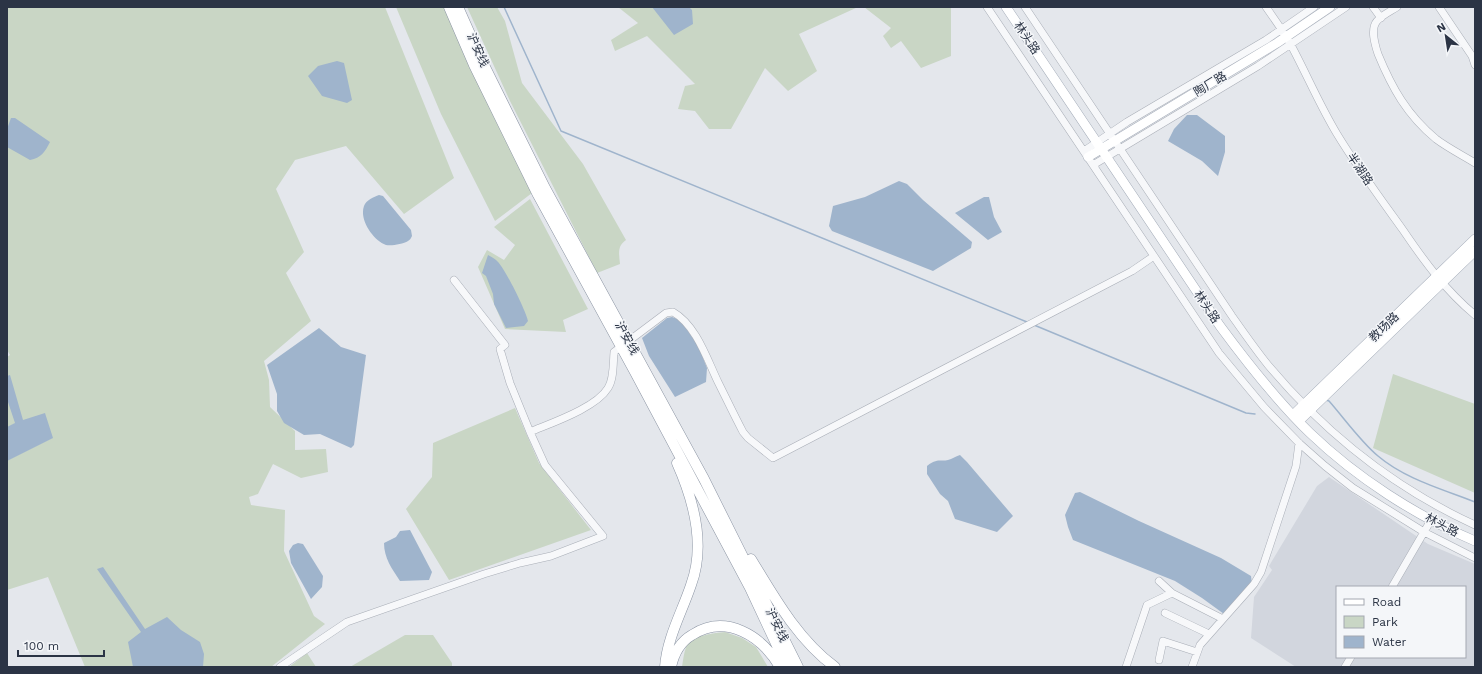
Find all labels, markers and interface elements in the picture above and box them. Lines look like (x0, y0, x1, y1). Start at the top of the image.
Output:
north arrow (1426, 16, 1466, 56)
street label: 林头路 (1011, 19, 1043, 57)
text: N (1434, 20, 1448, 35)
street label: 沪安线 (464, 31, 492, 69)
street label: 陶厂路 (1191, 69, 1229, 99)
street label: 半湖路 (1344, 150, 1376, 188)
street label: 林头路 (1191, 288, 1223, 326)
street label: 教场路 (1366, 309, 1402, 345)
street label: 沪安线 (612, 319, 642, 357)
street label: 林头路 (1423, 510, 1461, 540)
legend (1336, 586, 1466, 658)
text: Road (1372, 595, 1401, 609)
street label: 沪安线 (763, 606, 791, 644)
text: Park (1372, 615, 1398, 629)
scale bar (18, 632, 104, 658)
text: Water (1372, 635, 1407, 649)
text: 100 m (24, 639, 59, 653)

